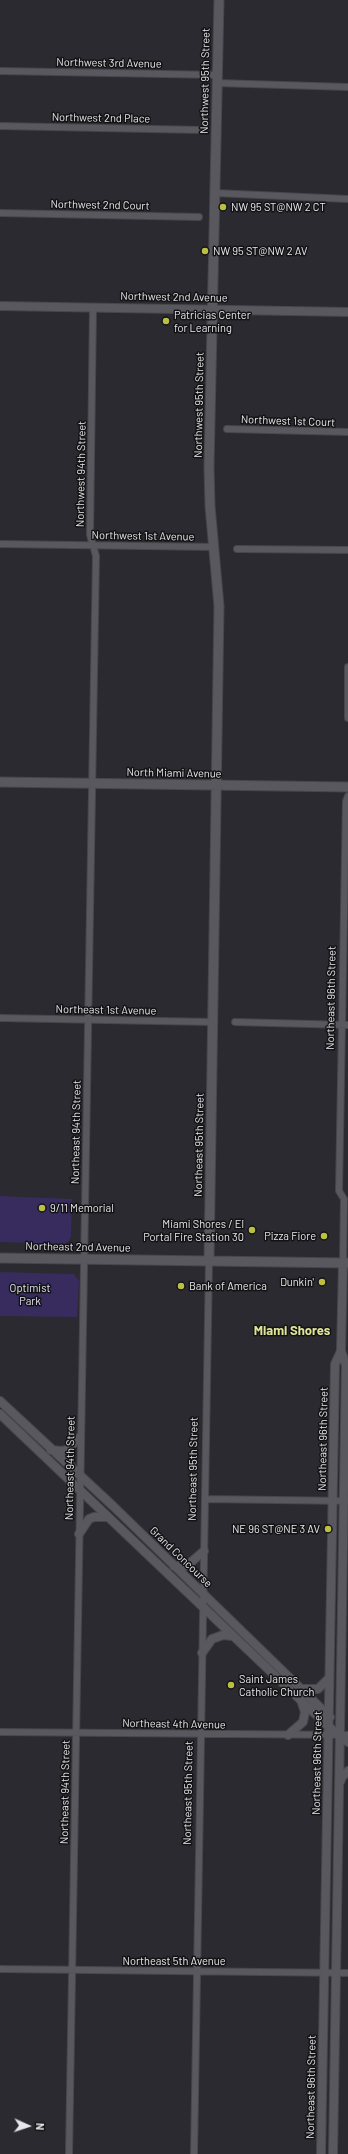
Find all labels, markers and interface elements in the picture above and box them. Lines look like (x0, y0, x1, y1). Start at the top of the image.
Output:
street label: Northwest 95th Street (197, 28, 213, 134)
street label: Northwest 3rd Avenue (56, 55, 162, 71)
street label: Northwest 2nd Place (52, 111, 150, 125)
street label: Northwest 2nd Court (50, 198, 150, 212)
place label: NW 95 ST@NW 2 CT (231, 200, 326, 214)
marker: NW 95 ST@NW 2 CT (218, 202, 228, 212)
place label: NW 95 ST@NW 2 AV (213, 244, 307, 258)
marker: NW 95 ST@NW 2 AV (200, 246, 210, 256)
street label: Northwest 2nd Avenue (120, 289, 228, 305)
place label: Patricias Center for Learning (174, 308, 251, 334)
marker: Patricias Center for Learning (161, 316, 171, 326)
street label: Northwest 95th Street (191, 352, 207, 458)
street label: Northwest 1st Court (241, 413, 335, 429)
street label: Northwest 94th Street (73, 421, 89, 527)
street label: Northwest 1st Avenue (92, 529, 194, 543)
street label: North Miami Avenue (126, 766, 222, 780)
street label: Northeast 96th Street (323, 946, 339, 1050)
street label: Northeast 1st Avenue (56, 1003, 156, 1017)
street label: Northeast 94th Street (68, 1080, 84, 1184)
street label: Northeast 95th Street (191, 1093, 207, 1197)
place label: 9/11 Memorial (50, 1201, 114, 1215)
marker: 9/11 Memorial (37, 1203, 47, 1213)
place label: Miami Shores / El Portal Fire Station 30 (143, 1217, 244, 1243)
marker: Miami Shores / El Portal Fire Station 30 (247, 1225, 257, 1235)
place label: Pizza Fiore (264, 1229, 316, 1243)
marker: Pizza Fiore (319, 1231, 329, 1241)
street label: Northeast 2nd Avenue (25, 1239, 131, 1255)
place label: Dunkin' (280, 1275, 314, 1289)
marker: Dunkin' (317, 1277, 327, 1287)
place label: Bank of America (189, 1279, 267, 1293)
park label: Optimist Park (10, 1281, 50, 1307)
marker: Bank of America (176, 1281, 186, 1291)
district label: Miami Shores (254, 1323, 330, 1339)
street label: Northeast 96th Street (315, 1387, 331, 1491)
street label: Northeast 94th Street (62, 1416, 78, 1520)
street label: Northeast 95th Street (185, 1417, 201, 1521)
place label: NE 96 ST@NE 3 AV (232, 1522, 320, 1536)
street label: Grand Concourse (147, 1524, 215, 1590)
marker: NE 96 ST@NE 3 AV (323, 1524, 333, 1534)
place label: Saint James Catholic Church (239, 1672, 314, 1698)
marker: Saint James Catholic Church (226, 1680, 236, 1690)
street label: Northeast 96th Street (309, 1711, 325, 1815)
street label: Northeast 4th Avenue (122, 1716, 226, 1732)
street label: Northeast 94th Street (57, 1740, 73, 1844)
street label: Northeast 95th Street (180, 1741, 196, 1845)
street label: Northeast 5th Avenue (122, 1954, 226, 1968)
street label: Northeast 96th Street (303, 2035, 319, 2139)
north arrow (8, 2106, 48, 2146)
text: N (34, 2123, 47, 2131)

